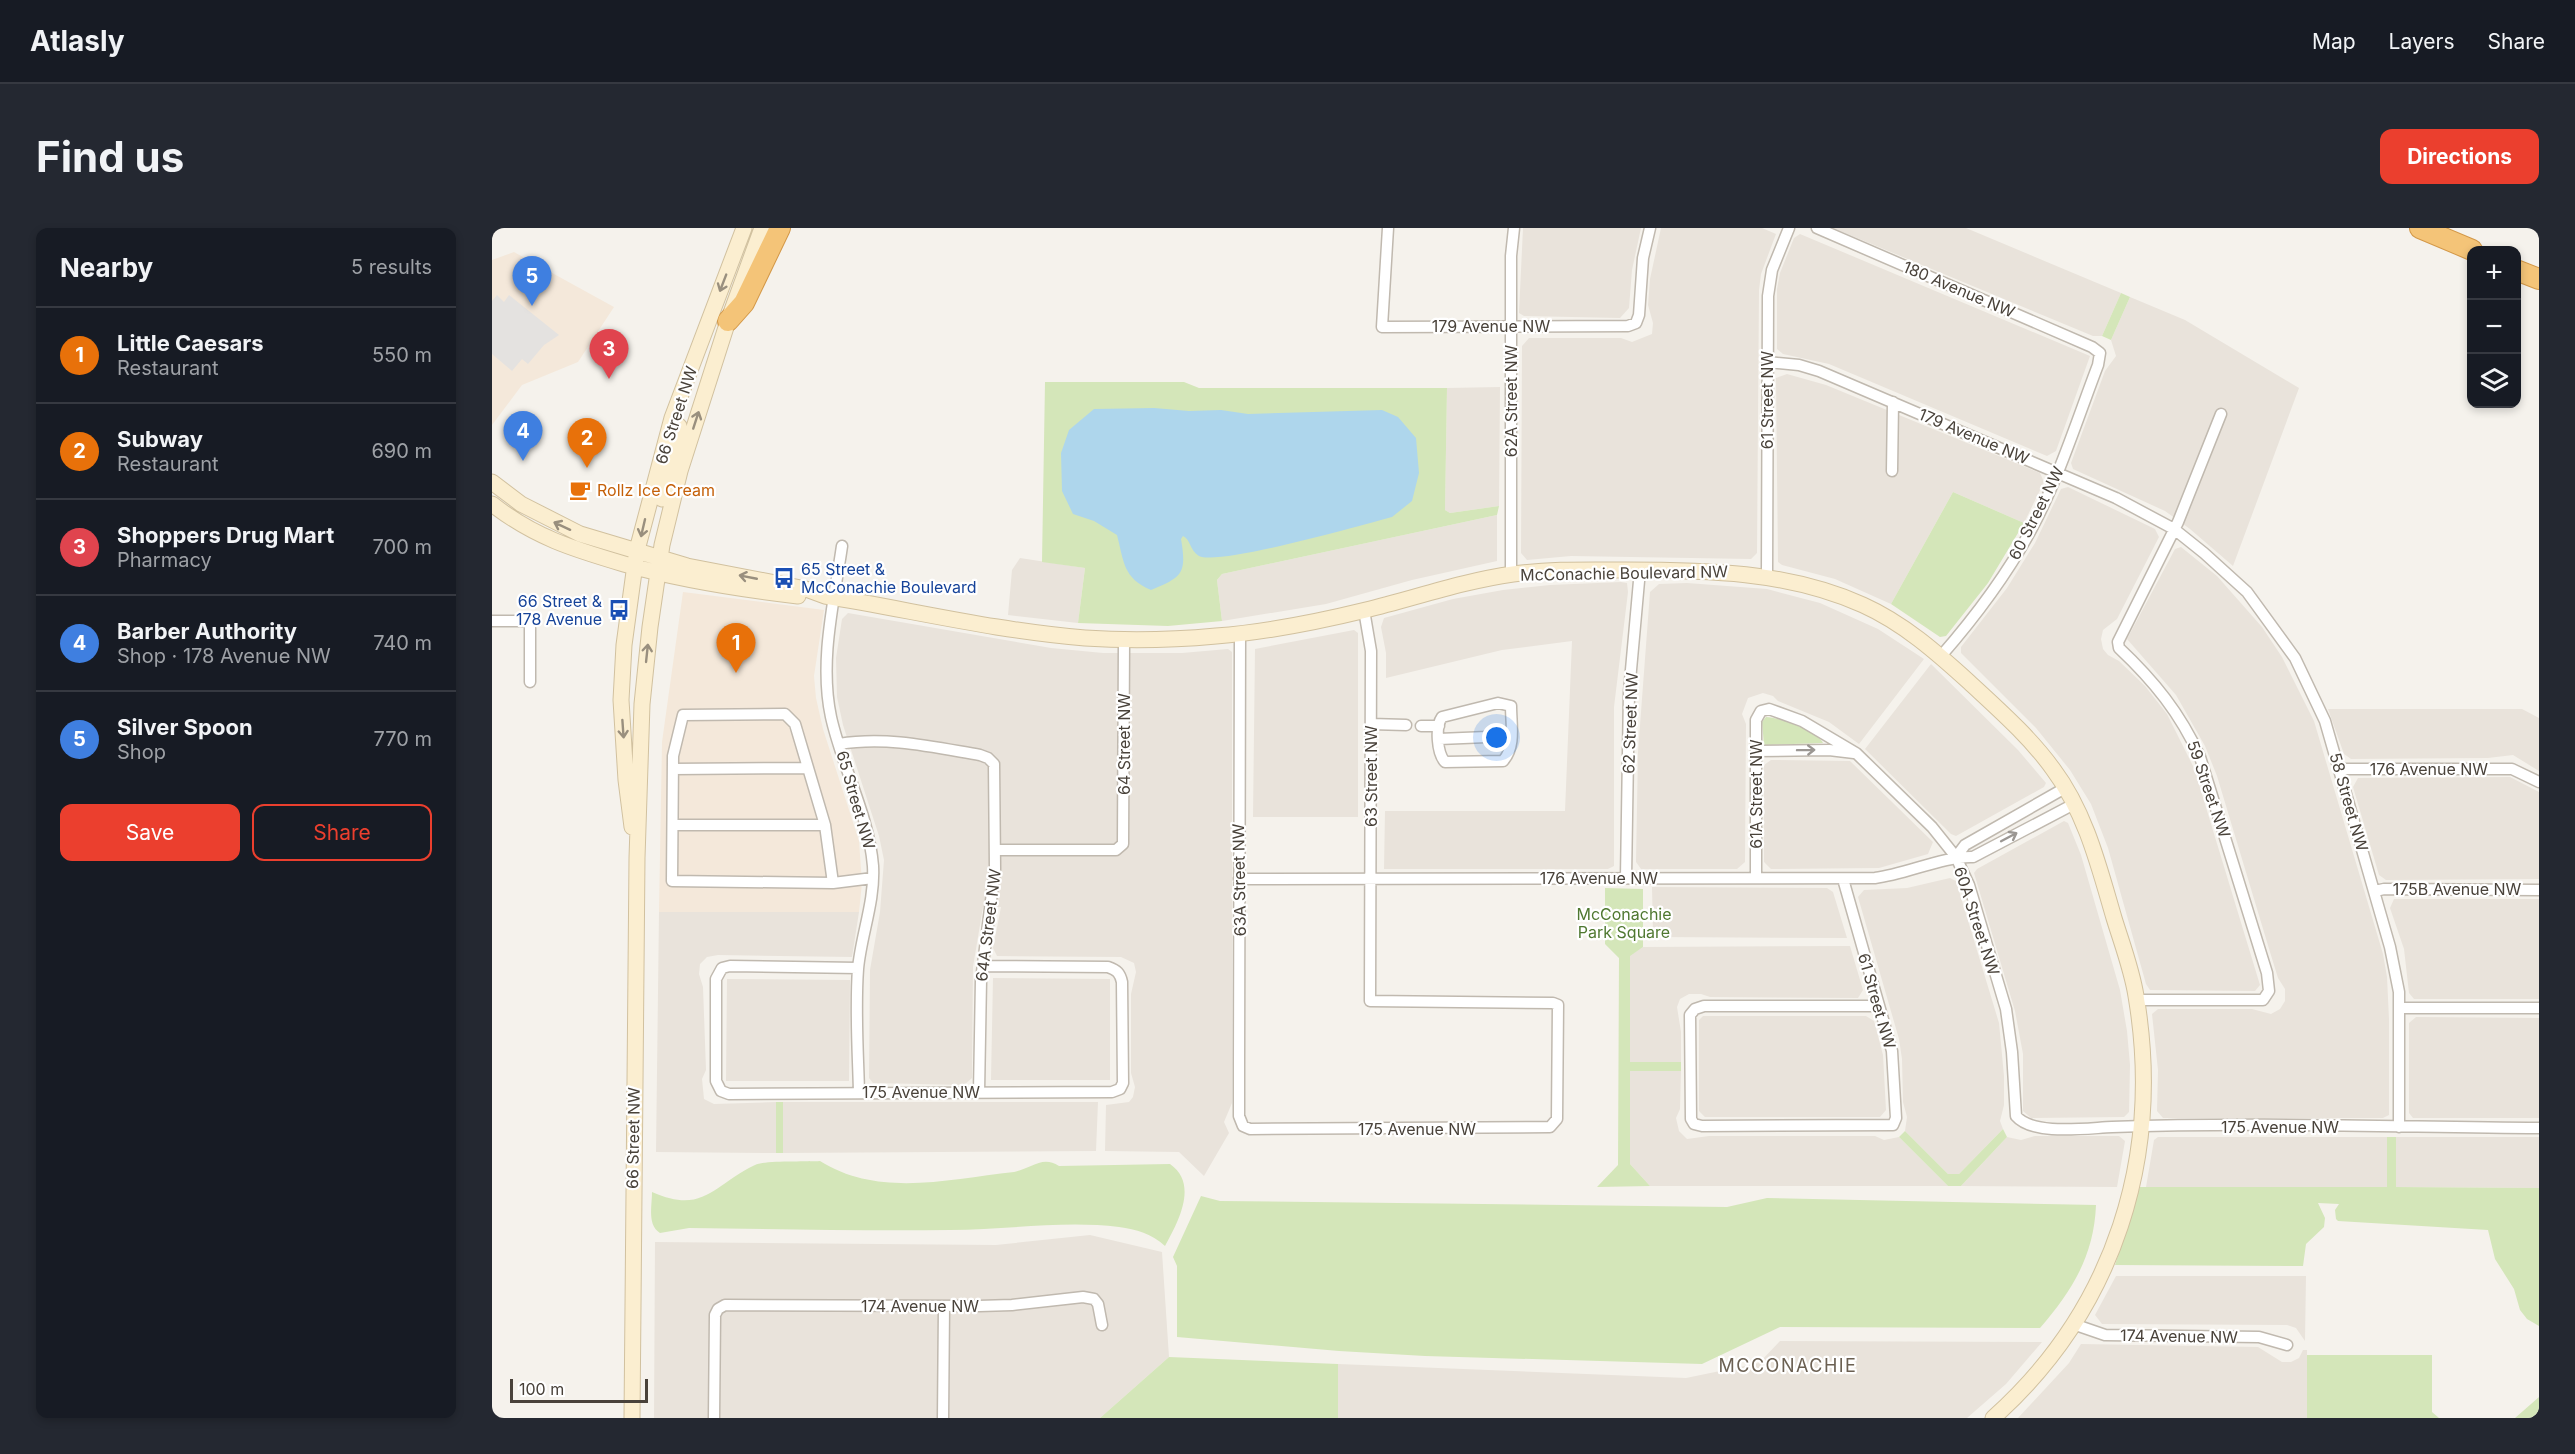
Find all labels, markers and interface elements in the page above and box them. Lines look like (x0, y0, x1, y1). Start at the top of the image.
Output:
text: Atlasly (30, 24, 125, 58)
text: Map (2312, 29, 2356, 54)
text: Layers (2389, 29, 2455, 54)
text: Share (2488, 29, 2545, 54)
button: Directions (2380, 129, 2539, 184)
text: Find us (36, 131, 184, 182)
map controls (2467, 246, 2521, 408)
button: + (2467, 246, 2521, 300)
text: Nearby (60, 252, 153, 283)
text: 5 results (351, 255, 432, 279)
pin: 5 (512, 256, 552, 306)
street label: 180 Avenue NW (1900, 256, 2018, 322)
one-way arrow (717, 273, 728, 292)
button: − (2467, 300, 2521, 354)
street label: 179 Avenue NW (1432, 316, 1550, 336)
text: Little Caesars (117, 330, 264, 356)
pin: 3 (590, 330, 628, 379)
text: 1 (75, 343, 84, 367)
text: 550 m (372, 343, 432, 367)
street label: 62A Street NW (1501, 344, 1521, 457)
street label: 61 Street NW (1757, 351, 1777, 449)
button: layers (2467, 354, 2521, 408)
text: Restaurant (117, 356, 219, 380)
street label: 66 Street NW (651, 363, 701, 467)
street label: 179 Avenue NW (1916, 404, 2033, 468)
one-way arrow (691, 411, 702, 430)
pin: 4 (504, 412, 543, 461)
pin: 2 (568, 418, 607, 468)
text: Subway (117, 426, 203, 452)
text: 2 (73, 439, 86, 463)
text: 690 m (371, 439, 432, 463)
text: Restaurant (117, 452, 219, 476)
street label: 60 Street NW (2004, 463, 2068, 563)
cafe icon: Rollz Ice Cream (568, 478, 592, 502)
place label: Rollz Ice Cream (597, 480, 715, 500)
one-way arrow (636, 518, 648, 537)
one-way arrow (553, 519, 571, 531)
text: Shoppers Drug Mart (117, 522, 334, 548)
text: 3 (73, 535, 86, 559)
text: 700 m (373, 535, 432, 559)
text: Pharmacy (117, 548, 212, 572)
place label: 65 Street & McConachie Boulevard (801, 559, 976, 597)
street label: McConachie Boulevard NW (1520, 561, 1728, 585)
bus stop icon: 65 Street & McConachie Boulevard (772, 566, 796, 590)
one-way arrow (738, 571, 758, 582)
place label: 66 Street & 178 Avenue (516, 591, 603, 629)
bus stop icon: 66 Street & 178 Avenue (607, 598, 631, 622)
text: Barber Authority (117, 618, 297, 644)
pin: 1 (716, 624, 756, 673)
text: 4 (73, 631, 86, 655)
text: 740 m (373, 631, 432, 655)
text: Shop · 178 Avenue NW (117, 644, 331, 668)
one-way arrow (642, 644, 653, 663)
street label: 62 Street NW (1618, 672, 1642, 774)
street label: 64 Street NW (1114, 693, 1134, 795)
text: Silver Spoon (117, 714, 253, 740)
one-way arrow (617, 719, 628, 739)
your location (1482, 723, 1511, 752)
street label: 63 Street NW (1361, 725, 1381, 827)
text: 5 (73, 727, 86, 751)
text: 770 m (374, 727, 432, 751)
street label: 59 Street NW (2183, 738, 2235, 841)
street label: 61A Street NW (1746, 739, 1766, 849)
text: Shop (117, 740, 166, 764)
one-way arrow (1795, 745, 1815, 756)
street label: 65 Street NW (832, 748, 880, 852)
street label: 58 Street NW (2325, 750, 2373, 854)
street label: 176 Avenue NW (2370, 759, 2488, 779)
button: Save (60, 804, 240, 861)
button: Share (252, 804, 432, 861)
street label: 63A Street NW (1228, 823, 1250, 937)
one-way arrow (2000, 831, 2018, 842)
street label: 60A Street NW (1950, 864, 2004, 978)
street label: 64A Street NW (971, 867, 1005, 982)
street label: 176 Avenue NW (1540, 868, 1658, 888)
street label: 175B Avenue NW (2393, 879, 2522, 899)
park label: McConachie Park Square (1576, 904, 1672, 942)
street label: 61 Street NW (1854, 951, 1900, 1051)
street label: 175 Avenue NW (862, 1082, 980, 1102)
street label: 66 Street NW (622, 1087, 644, 1189)
street label: 175 Avenue NW (2221, 1117, 2339, 1137)
street label: 175 Avenue NW (1358, 1119, 1476, 1139)
street label: 174 Avenue NW (861, 1296, 979, 1316)
street label: 174 Avenue NW (2120, 1325, 2238, 1347)
district label: MCCONACHIE (1719, 1355, 1857, 1376)
scale bar (510, 1376, 648, 1404)
text: 100 m (519, 1379, 564, 1399)

